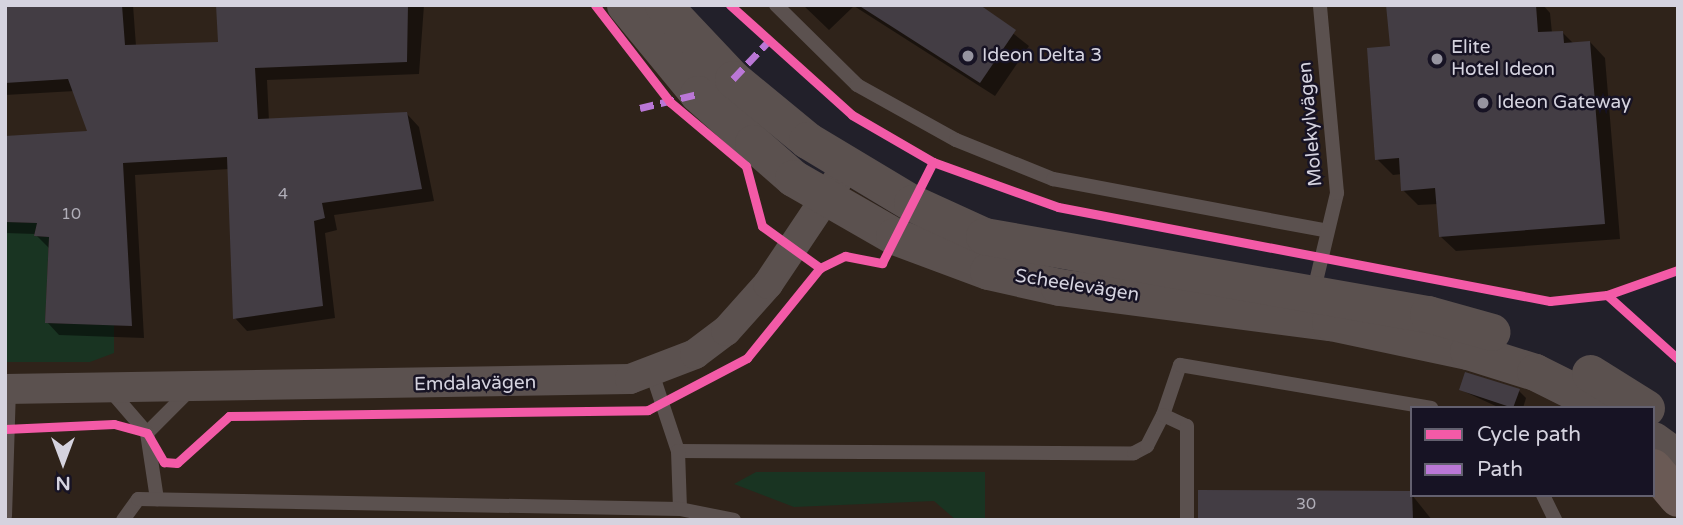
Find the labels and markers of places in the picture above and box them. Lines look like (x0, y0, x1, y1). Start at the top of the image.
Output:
place label: Elite Hotel Ideon (1451, 37, 1555, 81)
place label: Ideon Delta 3 (982, 45, 1102, 67)
marker: Ideon Delta 3 (960, 48, 976, 64)
marker: Elite Hotel Ideon (1429, 51, 1445, 67)
place label: Ideon Gateway (1497, 92, 1631, 114)
marker: Ideon Gateway (1475, 95, 1491, 111)

